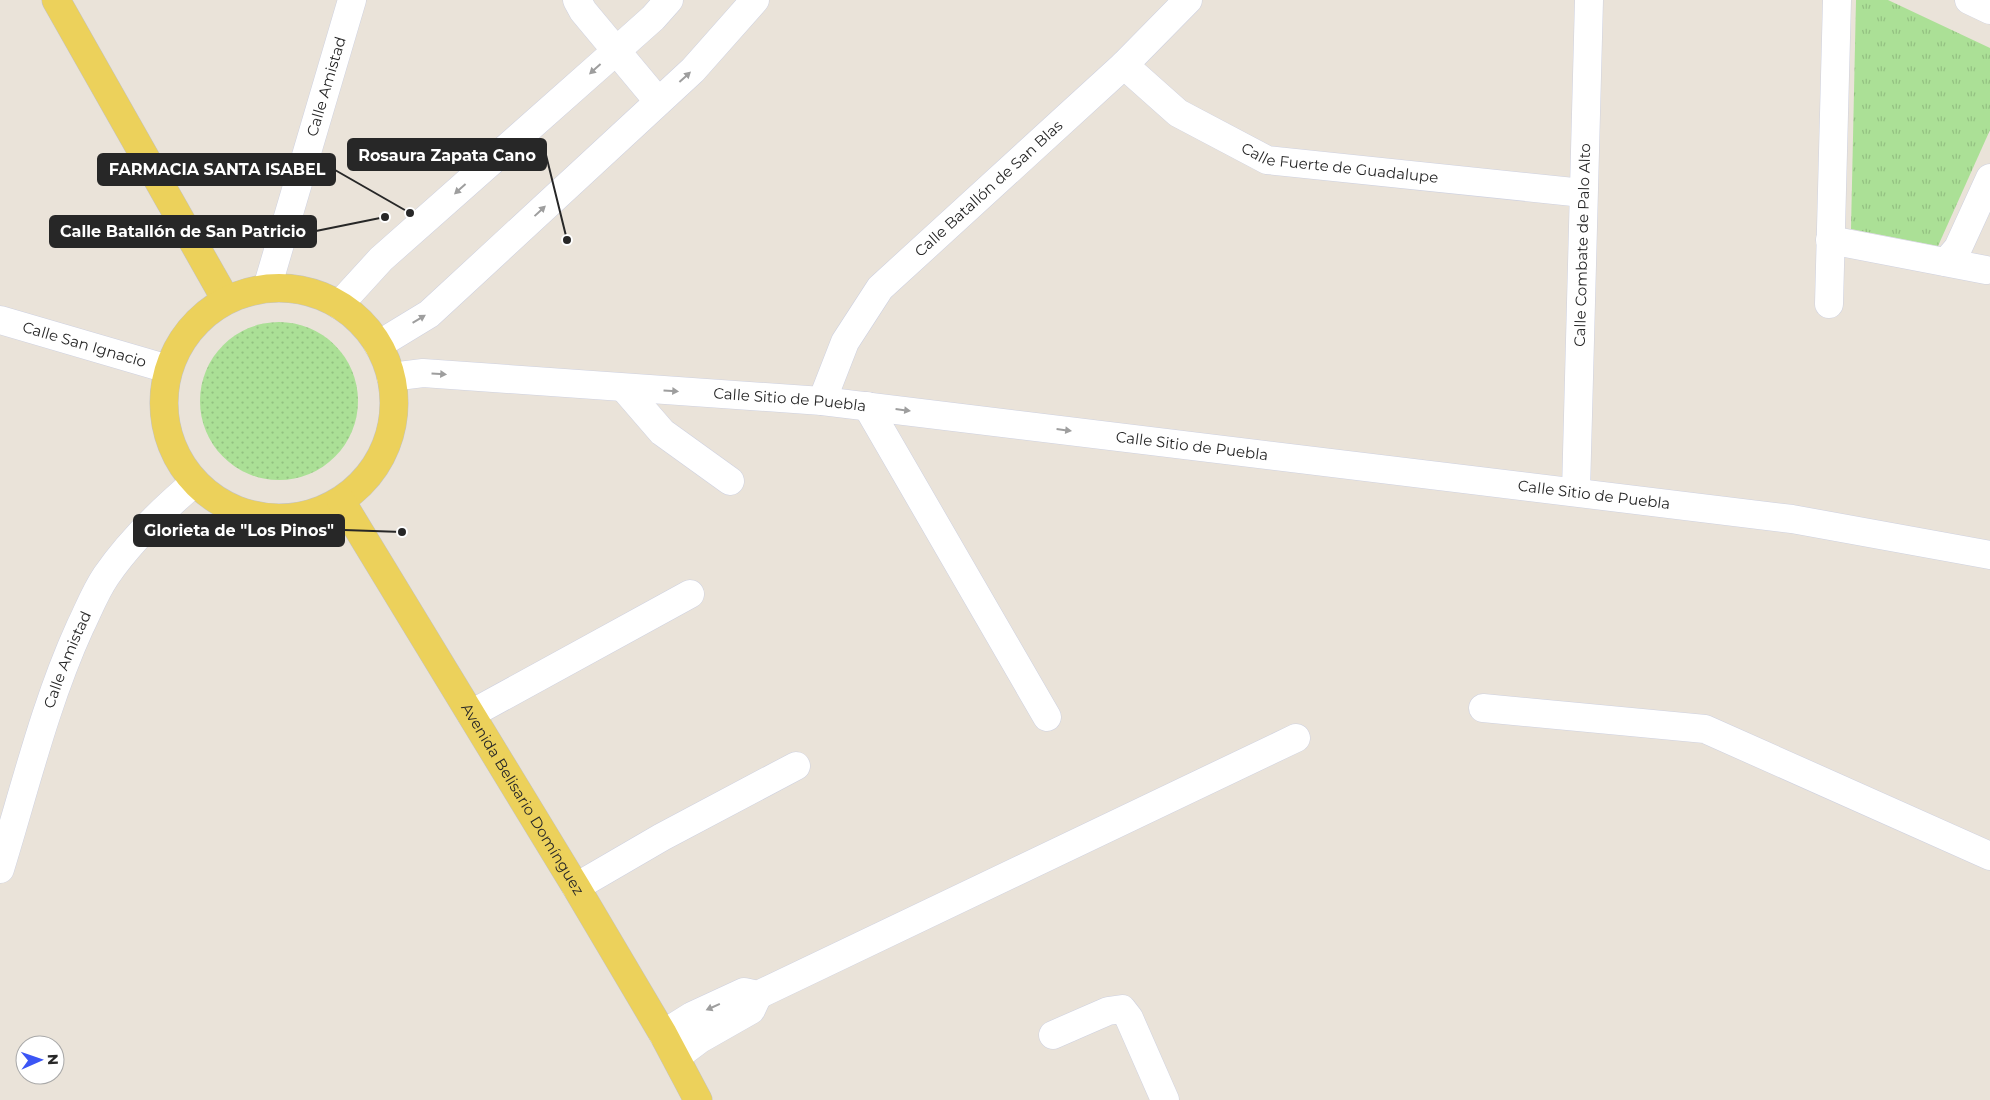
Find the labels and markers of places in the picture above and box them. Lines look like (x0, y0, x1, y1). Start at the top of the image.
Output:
callout: Rosaura Zapata Cano (348, 139, 546, 170)
callout: FARMACIA SANTA ISABEL (98, 154, 335, 185)
callout: Calle Batallón de San Patricio (50, 216, 316, 247)
callout: Glorieta de "Los Pinos" (134, 515, 344, 546)

